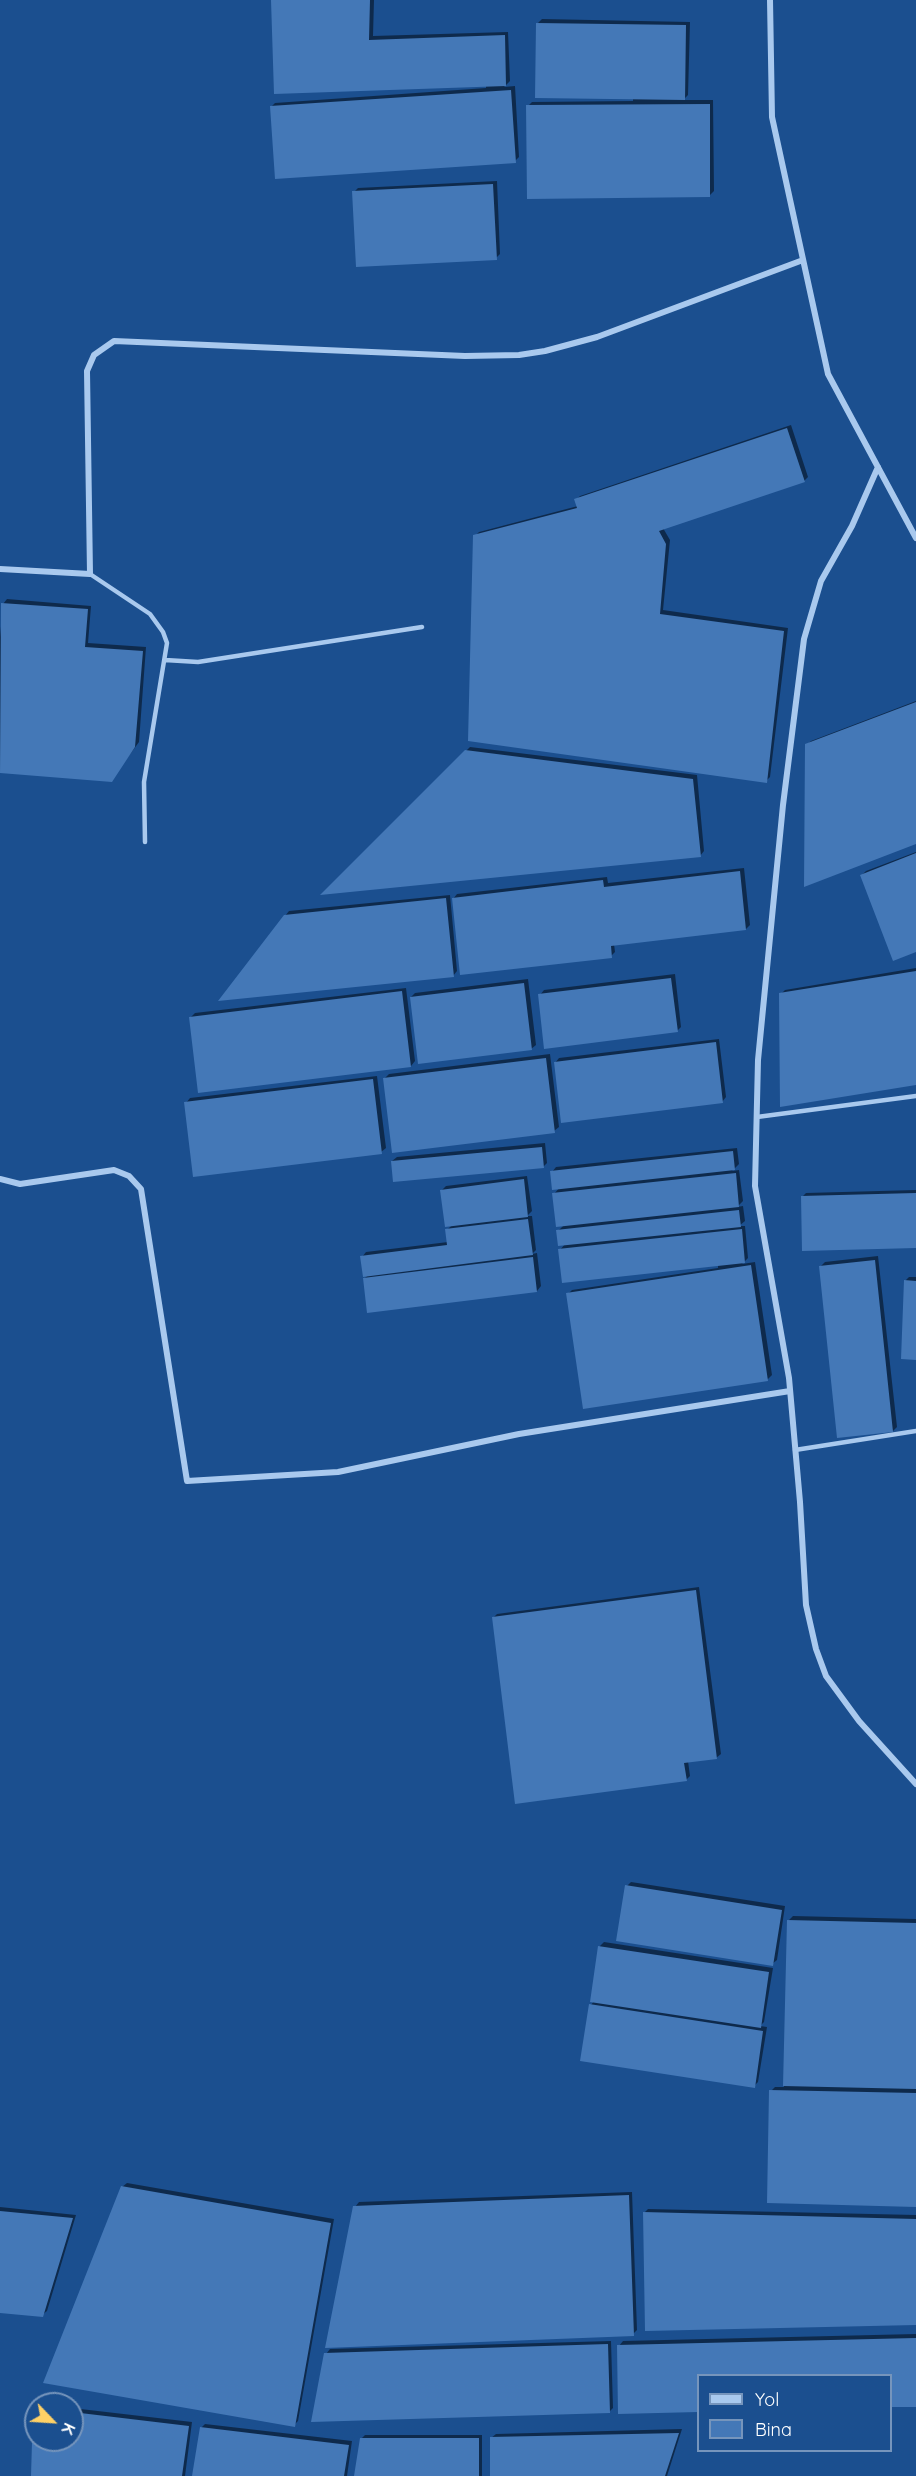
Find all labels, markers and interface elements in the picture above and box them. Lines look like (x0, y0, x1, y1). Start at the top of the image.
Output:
legend (697, 2374, 892, 2452)
text: Yol (755, 2388, 779, 2411)
north arrow (24, 2392, 84, 2452)
text: Bina (755, 2418, 792, 2441)
text: K (57, 2420, 80, 2438)

